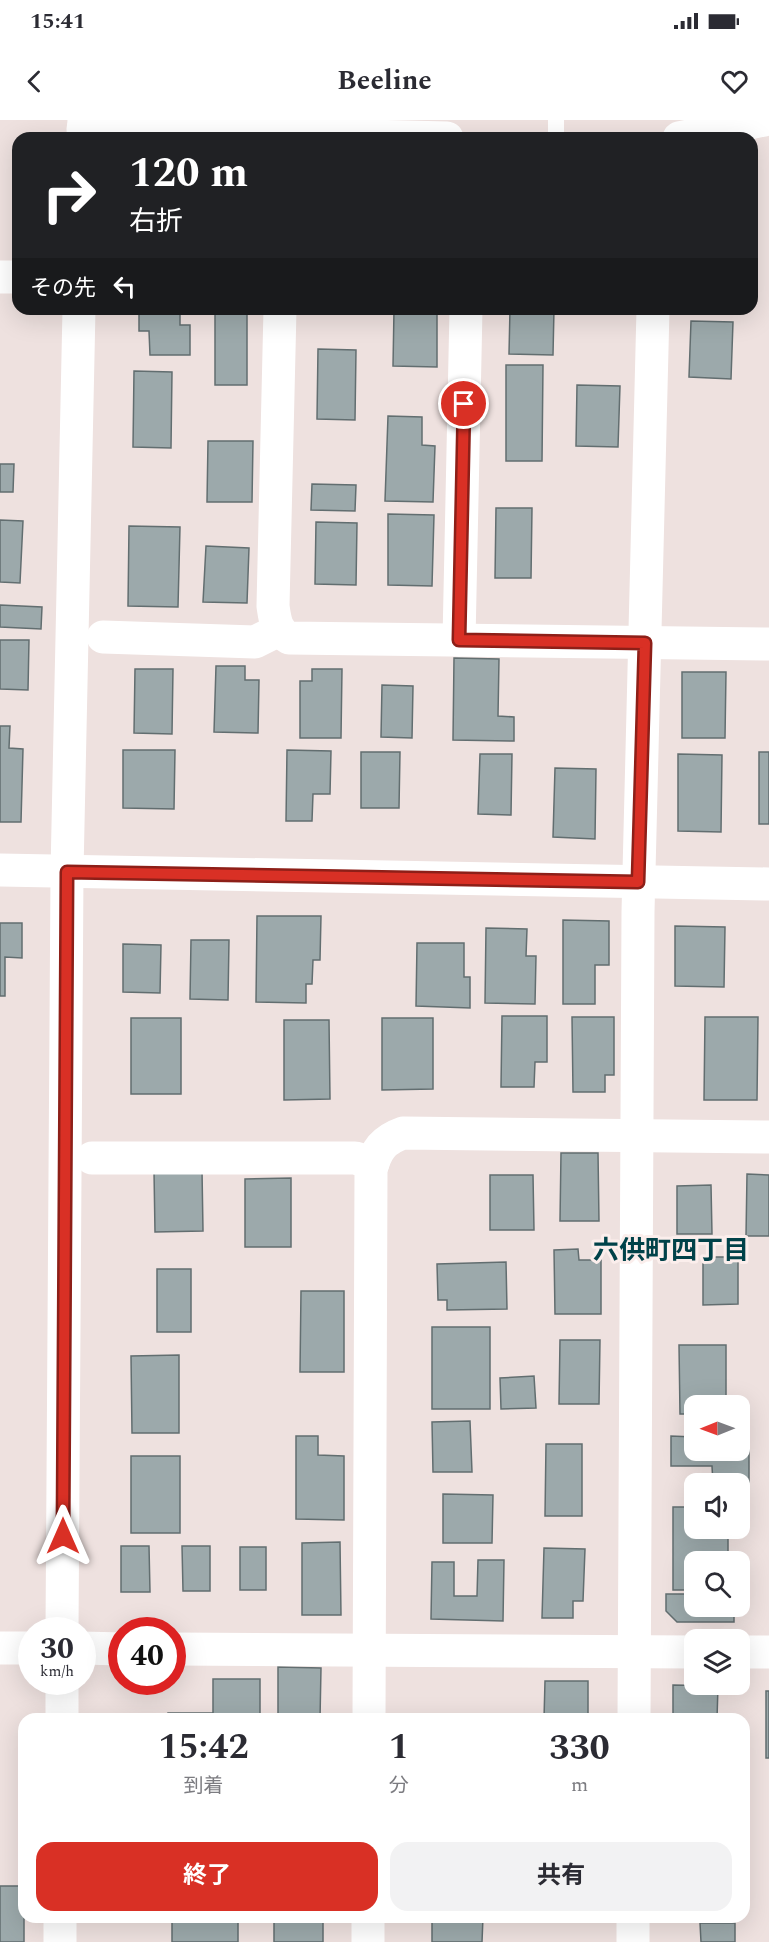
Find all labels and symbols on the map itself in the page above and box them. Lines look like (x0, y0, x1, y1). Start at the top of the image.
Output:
pin (438, 378, 489, 429)
district label: 六供町四丁目 (593, 1231, 749, 1271)
north arrow (684, 1395, 750, 1461)
position arrow (31, 1504, 95, 1568)
speed limit sign: 40 (108, 1617, 186, 1695)

